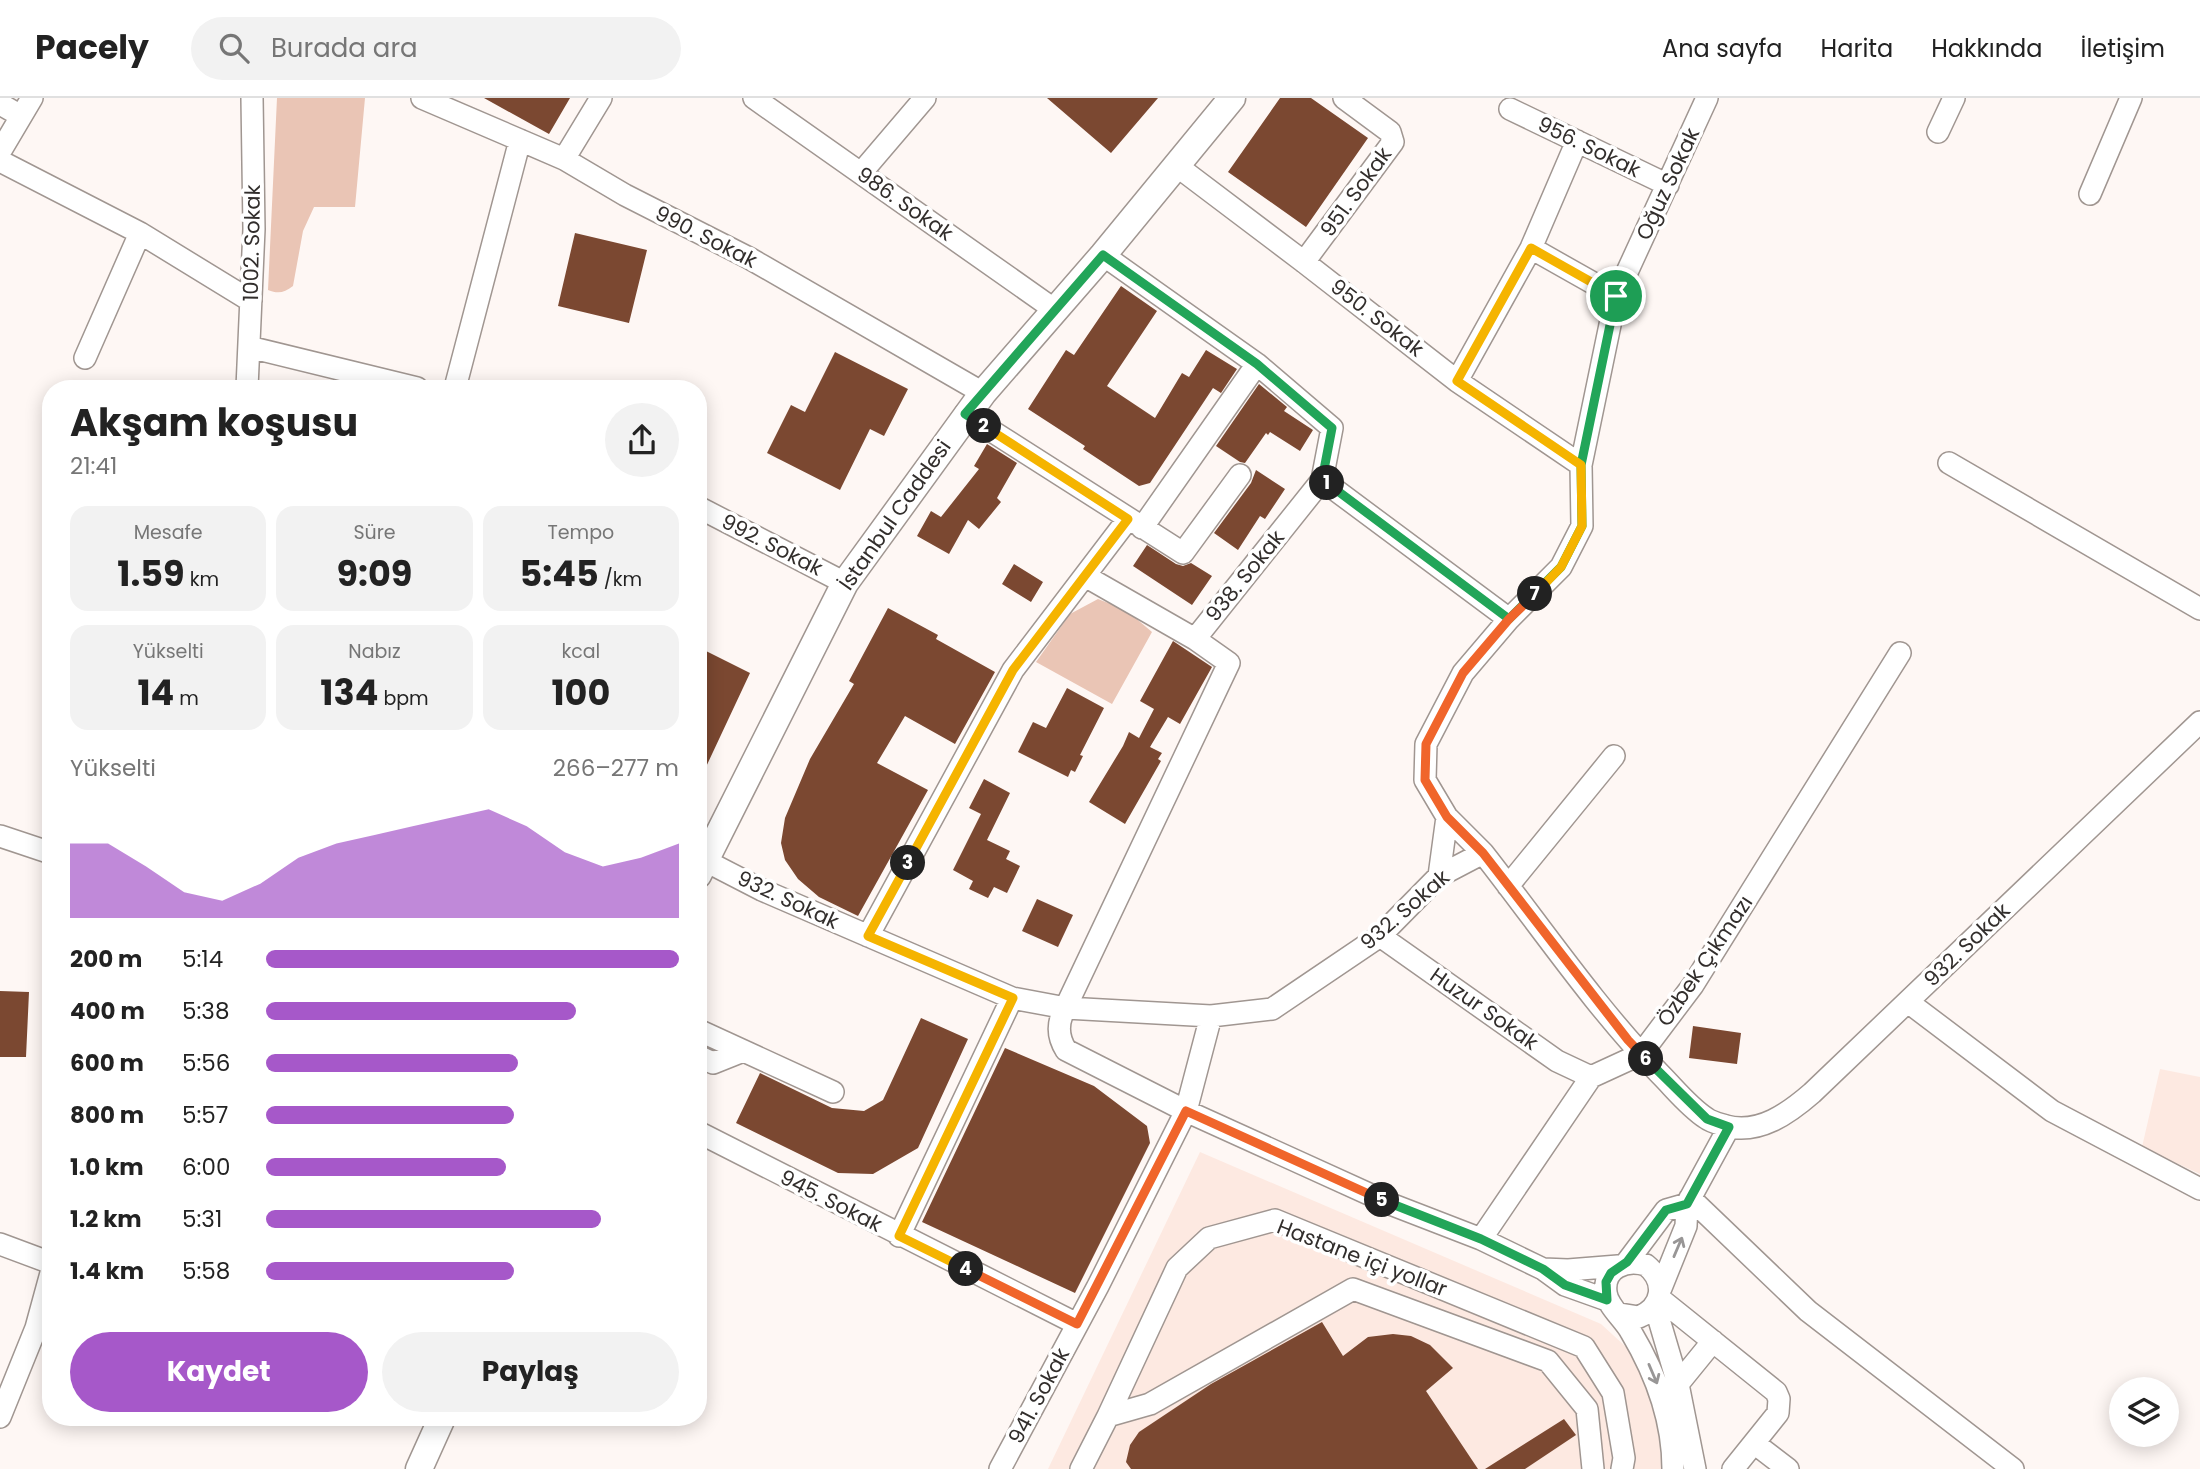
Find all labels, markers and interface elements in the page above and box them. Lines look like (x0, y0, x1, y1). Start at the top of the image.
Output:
search box (191, 17, 681, 80)
text: Pacely (35, 24, 149, 71)
icon: search (215, 29, 253, 67)
text: Burada ara (271, 30, 418, 66)
text: Ana sayfa (1662, 32, 1783, 65)
text: Harita (1821, 32, 1893, 65)
text: Hakkında (1931, 32, 2043, 65)
text: İletişim (2081, 32, 2165, 65)
street label: 956. Sokak (1533, 109, 1646, 184)
street label: Oğuz Sokak (1629, 123, 1706, 245)
street label: 951. Sokak (1313, 141, 1398, 243)
street label: 986. Sokak (851, 160, 959, 248)
street label: 1002. Sokak (236, 184, 267, 302)
street label: 990. Sokak (650, 198, 763, 275)
pin (1586, 266, 1646, 326)
street label: 950. Sokak (1325, 272, 1430, 363)
icon: arrive (1597, 277, 1635, 315)
text: Akşam koşusu (70, 396, 358, 449)
button: share (605, 403, 679, 477)
pin: 2 (967, 408, 1002, 444)
text: 2 (978, 412, 989, 439)
street label: İstanbul Caddesi (832, 434, 957, 596)
text: 21:41 (70, 450, 117, 482)
pin: 1 (1310, 466, 1344, 500)
text: 1 (1323, 469, 1330, 496)
street label: 992. Sokak (717, 507, 828, 583)
text: Mesafe (134, 519, 203, 546)
text: Süre (353, 519, 396, 546)
text: Tempo (548, 519, 614, 546)
street label: 938. Sokak (1199, 523, 1291, 628)
text: 1.59 (117, 549, 185, 598)
text: 9:09 (337, 549, 412, 598)
text: 5:45 (520, 549, 599, 598)
text: km (185, 566, 219, 593)
text: /km (599, 566, 642, 593)
pin: 7 (1518, 576, 1552, 612)
text: 7 (1529, 580, 1540, 607)
text: Yükselti (133, 638, 204, 665)
text: Nabız (348, 638, 401, 665)
text: kcal (561, 638, 600, 665)
text: 14 (137, 668, 174, 717)
text: 134 (320, 668, 378, 717)
text: 100 (551, 668, 610, 717)
text: m (174, 685, 199, 712)
text: bpm (378, 685, 429, 712)
text: Yükselti (70, 752, 156, 784)
text: 266–277 m (553, 752, 679, 784)
pin: 3 (890, 846, 926, 880)
text: 3 (902, 849, 913, 876)
street label: 932. Sokak (733, 863, 844, 936)
street label: 932. Sokak (1354, 863, 1456, 956)
street label: Özbek Çıkmazı (1650, 889, 1759, 1032)
street label: 932. Sokak (1917, 896, 2016, 993)
text: 200 m (70, 943, 142, 975)
text: 5:14 (182, 943, 223, 975)
street label: Huzur Sokak (1424, 961, 1544, 1057)
text: 400 m (70, 995, 145, 1027)
text: 5:38 (182, 995, 229, 1027)
pin: 6 (1628, 1042, 1664, 1076)
text: 6 (1639, 1045, 1652, 1072)
text: 600 m (70, 1047, 144, 1079)
text: 5:56 (182, 1047, 230, 1079)
text: 800 m (70, 1099, 144, 1131)
text: 5:57 (182, 1099, 228, 1131)
text: 1.0 km (70, 1151, 144, 1183)
text: 6:00 (182, 1151, 230, 1183)
street label: 945. Sokak (775, 1162, 888, 1239)
pin: 5 (1364, 1182, 1400, 1218)
text: 5 (1375, 1186, 1388, 1213)
text: 1.2 km (70, 1203, 142, 1235)
text: 5:31 (182, 1203, 222, 1235)
street label: Hastane içi yollar (1273, 1212, 1452, 1303)
one-way arrow (1672, 1237, 1685, 1258)
pin: 4 (948, 1252, 984, 1286)
text: 1.4 km (70, 1255, 144, 1287)
text: 5:58 (182, 1255, 230, 1287)
text: 4 (959, 1255, 972, 1282)
button: Kaydet (70, 1332, 368, 1412)
button: Paylaş (382, 1332, 679, 1412)
street label: 941. Sokak (1001, 1343, 1076, 1449)
one-way arrow (1647, 1363, 1660, 1384)
map controls (2109, 1377, 2179, 1447)
button: layers (2109, 1377, 2179, 1447)

